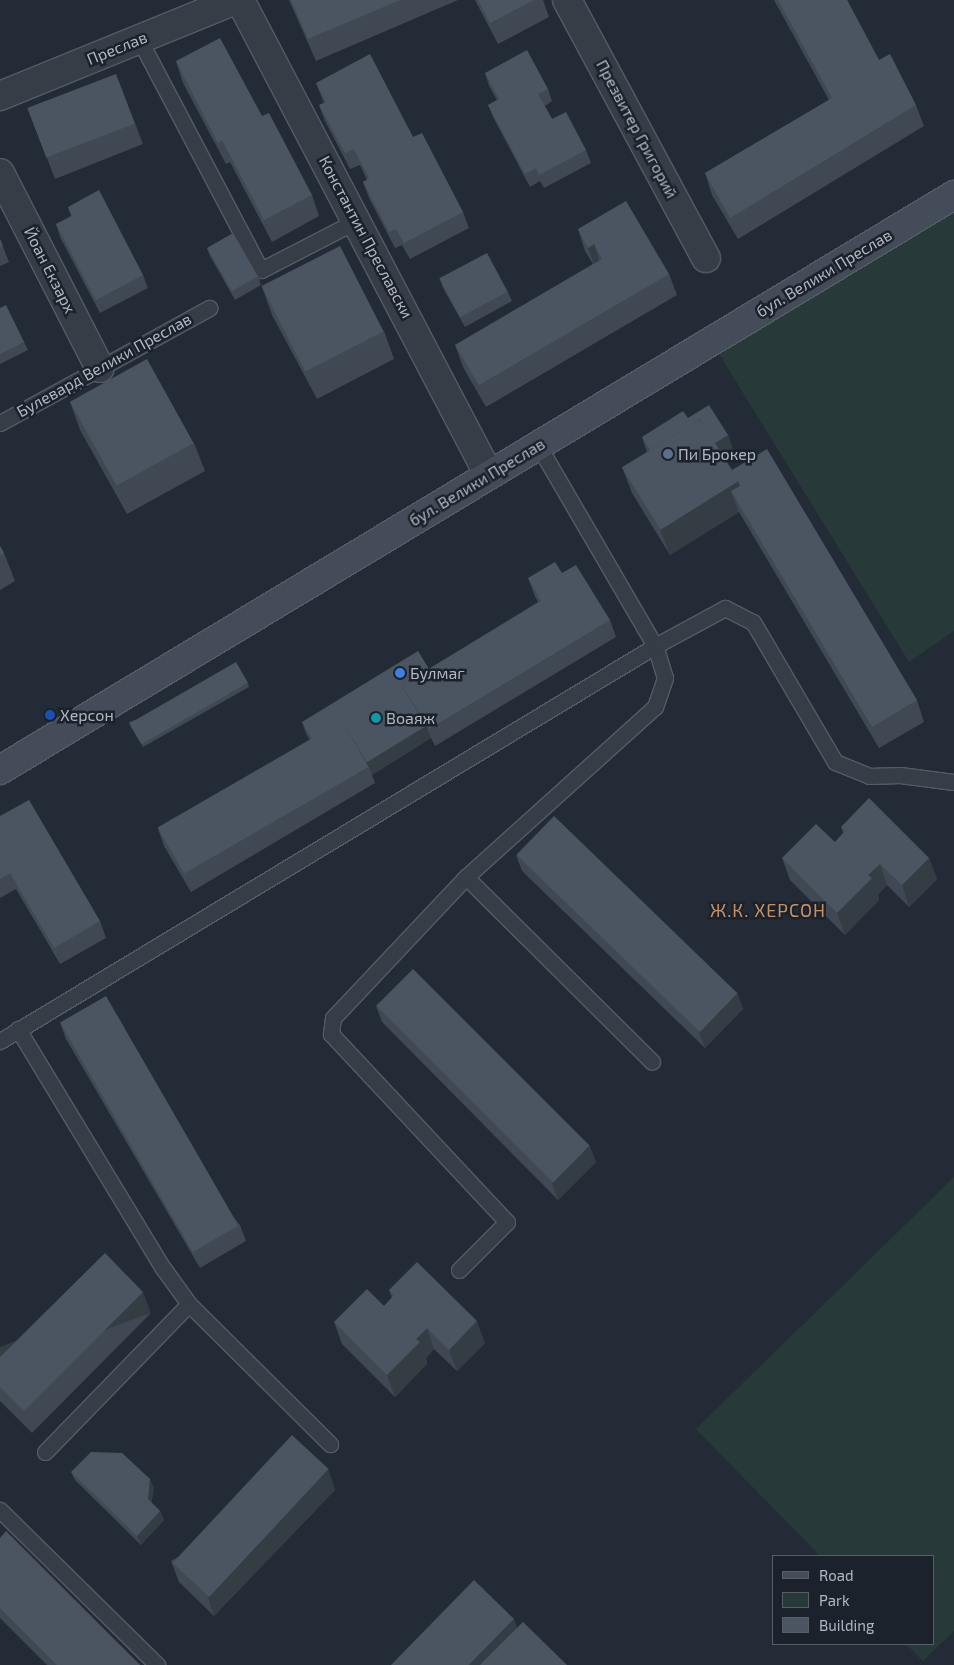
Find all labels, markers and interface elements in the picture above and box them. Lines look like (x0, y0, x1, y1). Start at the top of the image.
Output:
street label: Преслав (84, 27, 150, 69)
street label: Презвитер Григорий (592, 57, 682, 201)
street label: Константин Преславски (315, 153, 417, 321)
street label: Йоан Екзарх (20, 224, 80, 316)
street label: бул. Велики Преслав (753, 225, 895, 321)
street label: Булевард Велики Преслав (13, 309, 195, 421)
street label: бул. Велики Преслав (406, 434, 548, 530)
place label: Пи Брокер (678, 444, 756, 464)
marker: Пи Брокер (662, 448, 674, 460)
place label: Булмаг (410, 663, 465, 683)
marker: Булмаг (394, 667, 406, 679)
place label: Херсон (60, 705, 114, 725)
place label: Воаяж (386, 708, 435, 728)
marker: Херсон (44, 709, 56, 721)
marker: Воаяж (370, 712, 382, 724)
district label: Ж.К. ХЕРСОН (709, 899, 827, 921)
legend (772, 1555, 934, 1645)
text: Road (819, 1566, 854, 1584)
text: Park (819, 1591, 850, 1609)
text: Building (819, 1616, 874, 1634)

